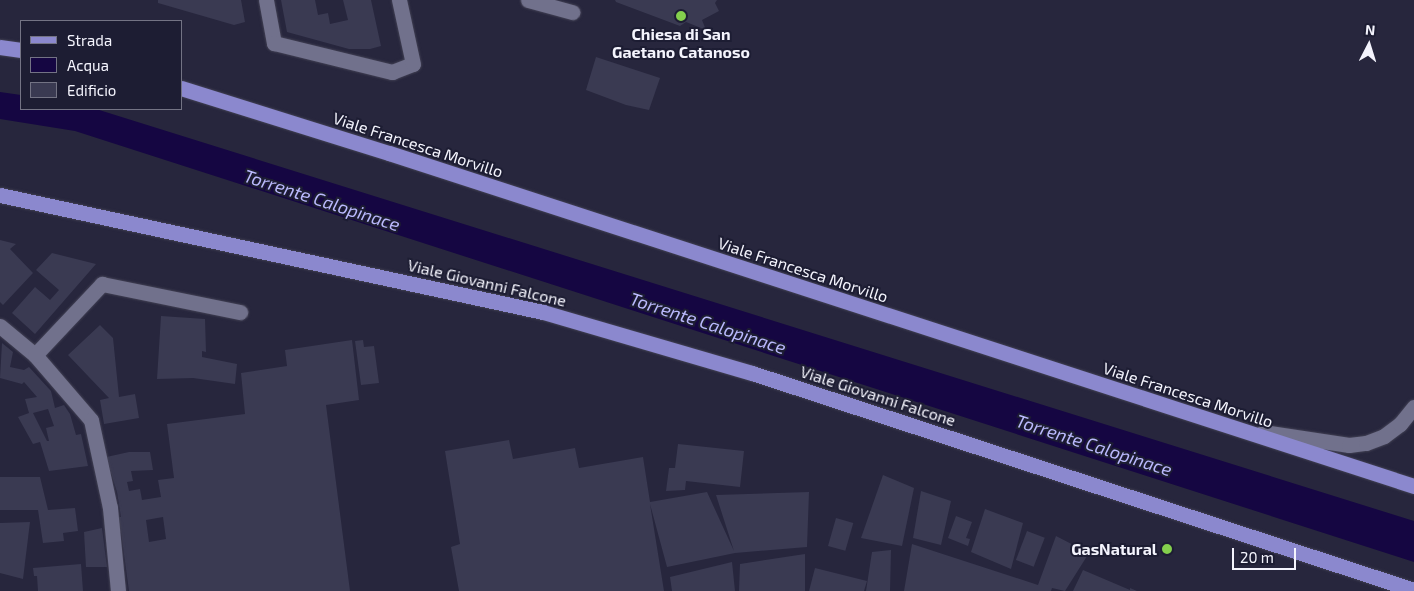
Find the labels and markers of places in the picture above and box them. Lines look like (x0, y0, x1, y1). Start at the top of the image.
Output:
marker: Chiesa di San Gaetano Catanoso (675, 10, 687, 22)
place label: Chiesa di San Gaetano Catanoso (612, 24, 750, 62)
place label: GasNatural (1071, 539, 1157, 559)
marker: GasNatural (1161, 543, 1173, 555)

